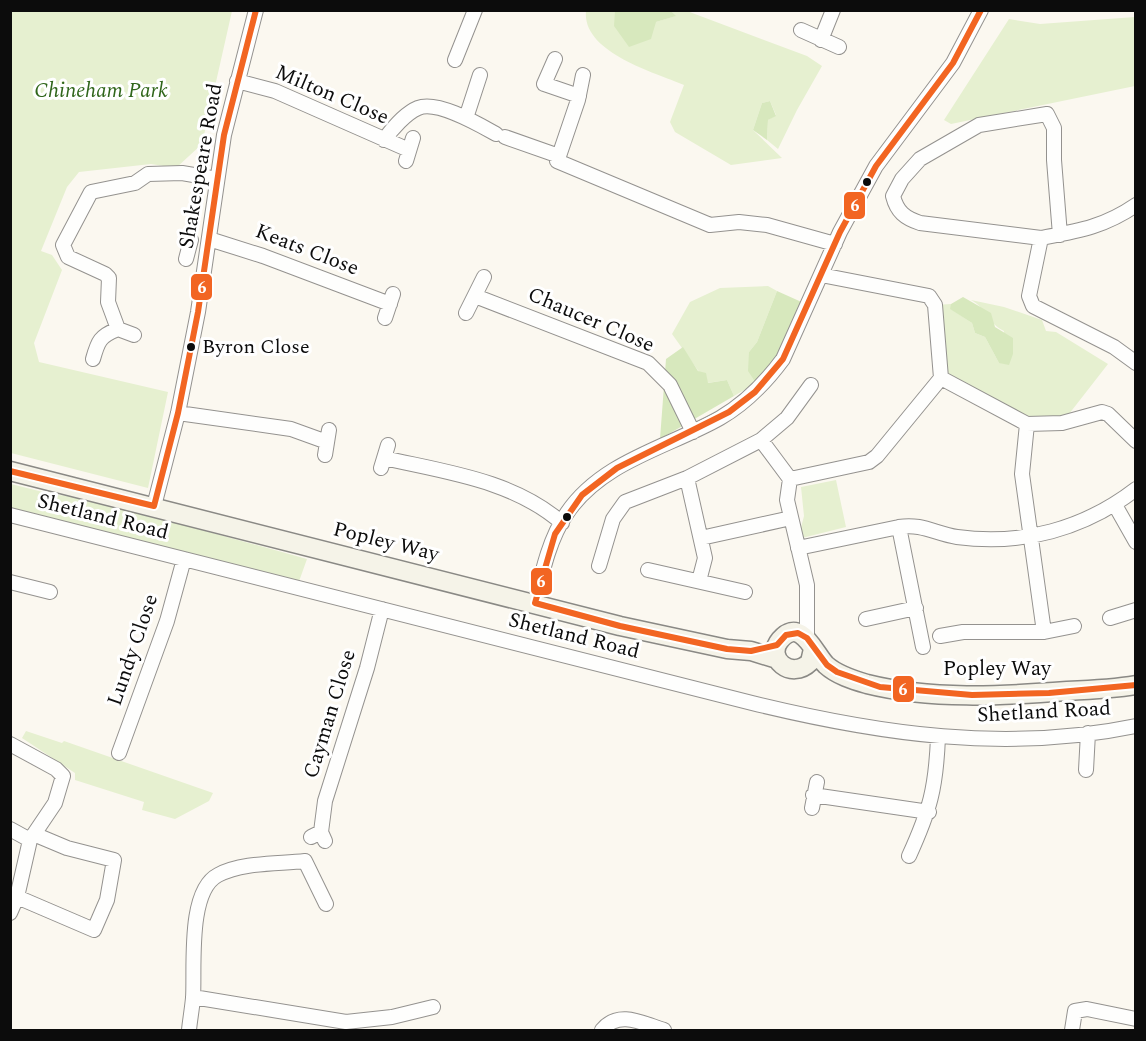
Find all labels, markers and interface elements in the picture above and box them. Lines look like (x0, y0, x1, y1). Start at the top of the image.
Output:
street label: Milton Close (270, 57, 394, 133)
park label: Chineham Park (34, 75, 168, 107)
street label: Shakespeare Road (171, 81, 231, 251)
unlabelled marker (861, 176, 873, 188)
line badge: 6 (843, 191, 866, 220)
text: 6 (851, 194, 860, 218)
street label: Keats Close (250, 216, 364, 284)
line badge: 6 (190, 273, 213, 301)
text: 6 (198, 276, 207, 300)
street label: Chaucer Close (523, 279, 659, 361)
place label: Byron Close (202, 332, 310, 362)
marker: Byron Close (185, 341, 197, 353)
street label: Shetland Road (34, 485, 172, 549)
unlabelled marker (561, 511, 573, 523)
street label: Popley Way (330, 513, 443, 571)
line badge: 6 (530, 567, 553, 596)
text: 6 (537, 570, 546, 594)
street label: Lundy Close (99, 590, 167, 710)
street label: Shetland Road (505, 604, 643, 668)
street label: Cayman Close (295, 646, 365, 782)
street label: Popley Way (943, 653, 1052, 685)
line badge: 6 (892, 675, 915, 703)
text: 6 (899, 678, 908, 702)
street label: Shetland Road (976, 693, 1112, 731)

